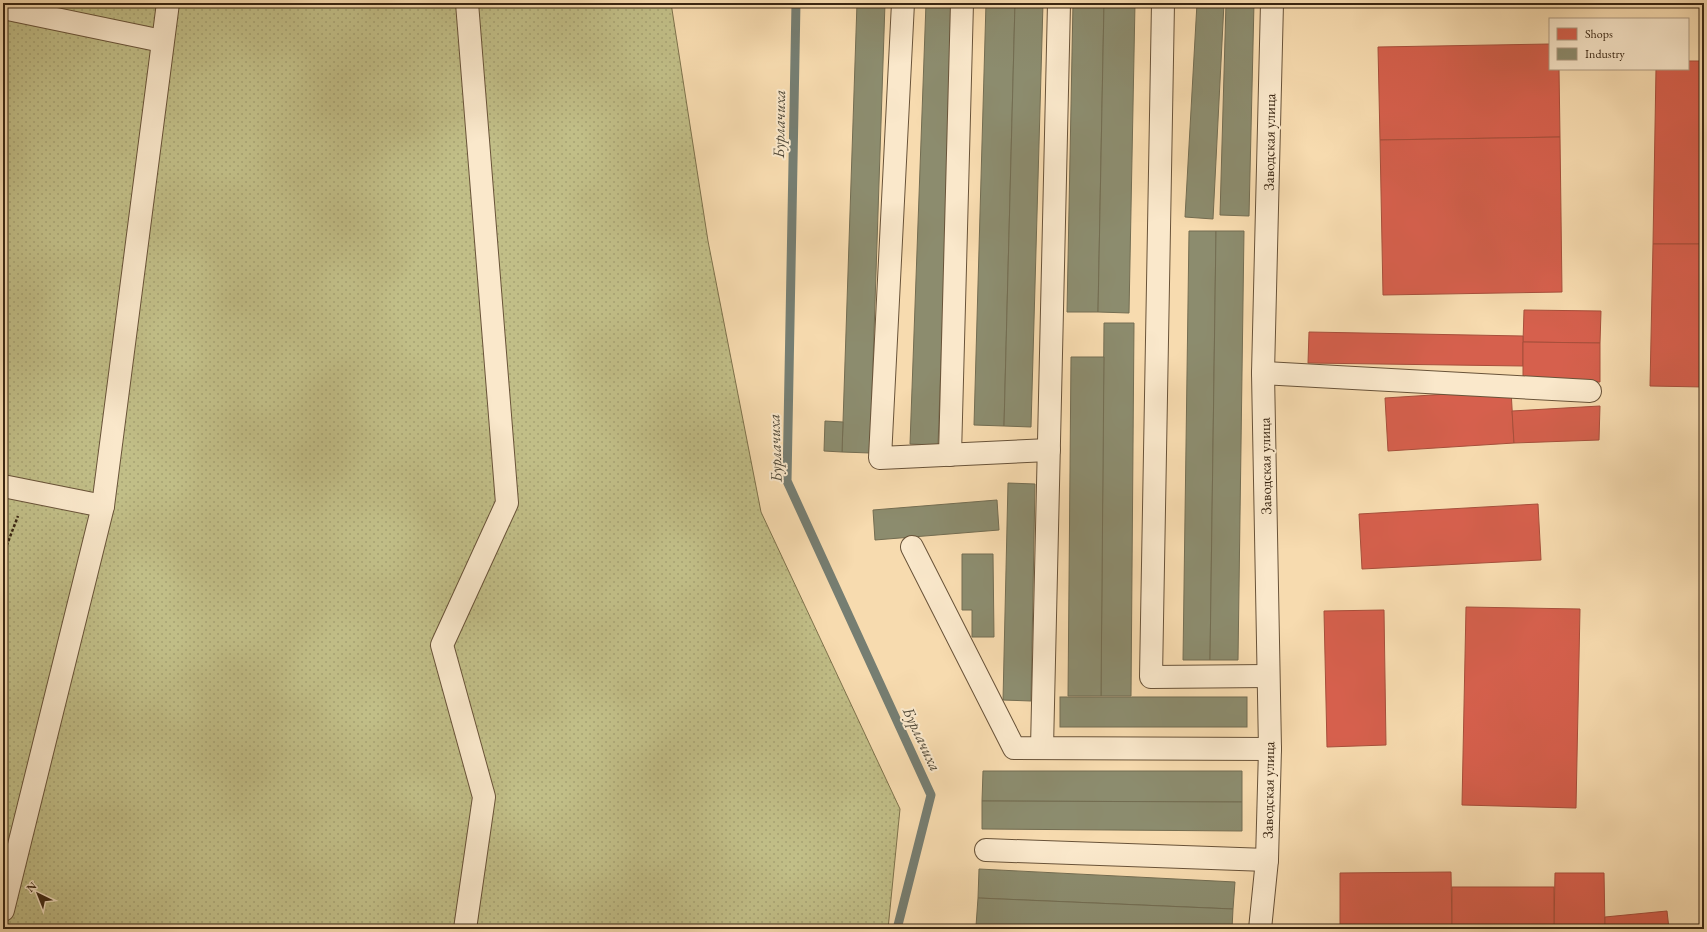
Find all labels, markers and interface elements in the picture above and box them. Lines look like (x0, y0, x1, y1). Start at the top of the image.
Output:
legend (1549, 18, 1689, 70)
text: Shops (1585, 26, 1613, 42)
text: Industry (1585, 46, 1625, 62)
water label: Бурлачиха (768, 90, 790, 159)
street label: Заводская улица (1259, 93, 1279, 191)
water label: Бурлачиха (763, 413, 787, 484)
street label: Заводская улица (1255, 417, 1275, 515)
water label: Бурлачиха (898, 703, 946, 774)
street label: Заводская улица (1258, 741, 1278, 839)
north arrow (18, 874, 58, 914)
text: N (23, 878, 39, 895)

